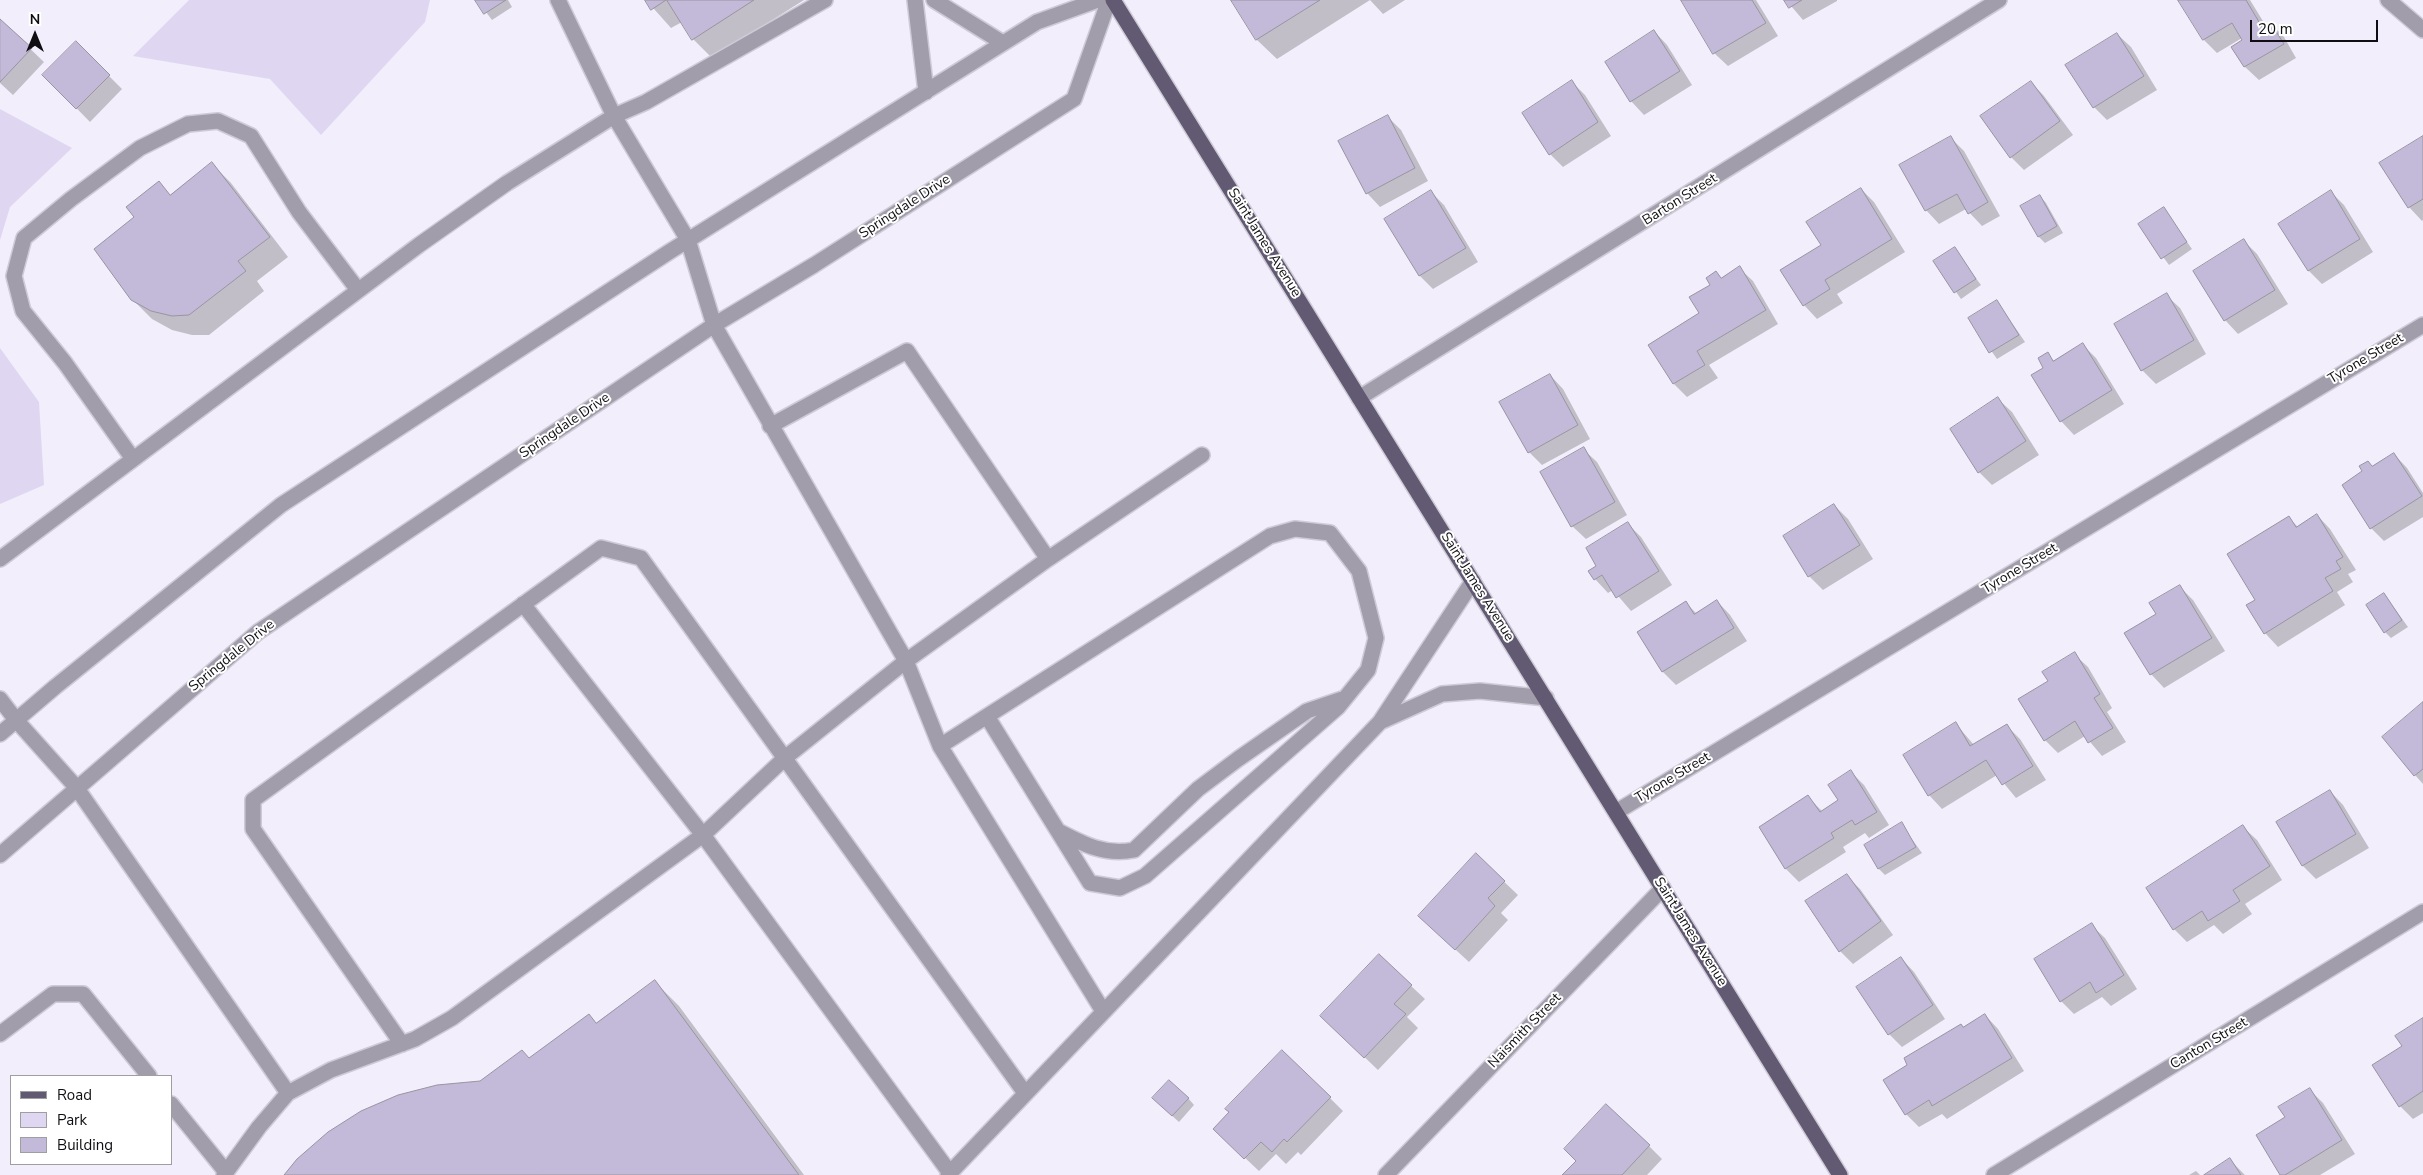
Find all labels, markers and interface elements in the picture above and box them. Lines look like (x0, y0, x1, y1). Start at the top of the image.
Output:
north arrow (10, 10, 60, 60)
text: N (30, 10, 40, 29)
scale bar (2253, 10, 2380, 42)
text: 20 m (2258, 19, 2293, 39)
street label: Barton Street (1640, 170, 1720, 230)
street label: Springdale Drive (856, 171, 954, 243)
street label: Saint James Avenue (1224, 186, 1304, 300)
street label: Tyrone Street (2325, 330, 2407, 388)
street label: Springdale Drive (517, 390, 613, 462)
street label: Saint James Avenue (1437, 530, 1517, 644)
street label: Tyrone Street (1979, 540, 2061, 598)
street label: Springdale Drive (186, 616, 278, 696)
street label: Tyrone Street (1632, 749, 1714, 807)
street label: Saint James Avenue (1650, 875, 1730, 989)
street label: Naismith Street (1485, 990, 1565, 1072)
street label: Canton Street (2167, 1014, 2251, 1074)
legend (10, 1075, 172, 1165)
text: Road (57, 1085, 92, 1105)
text: Park (57, 1110, 87, 1130)
text: Building (57, 1135, 113, 1155)

